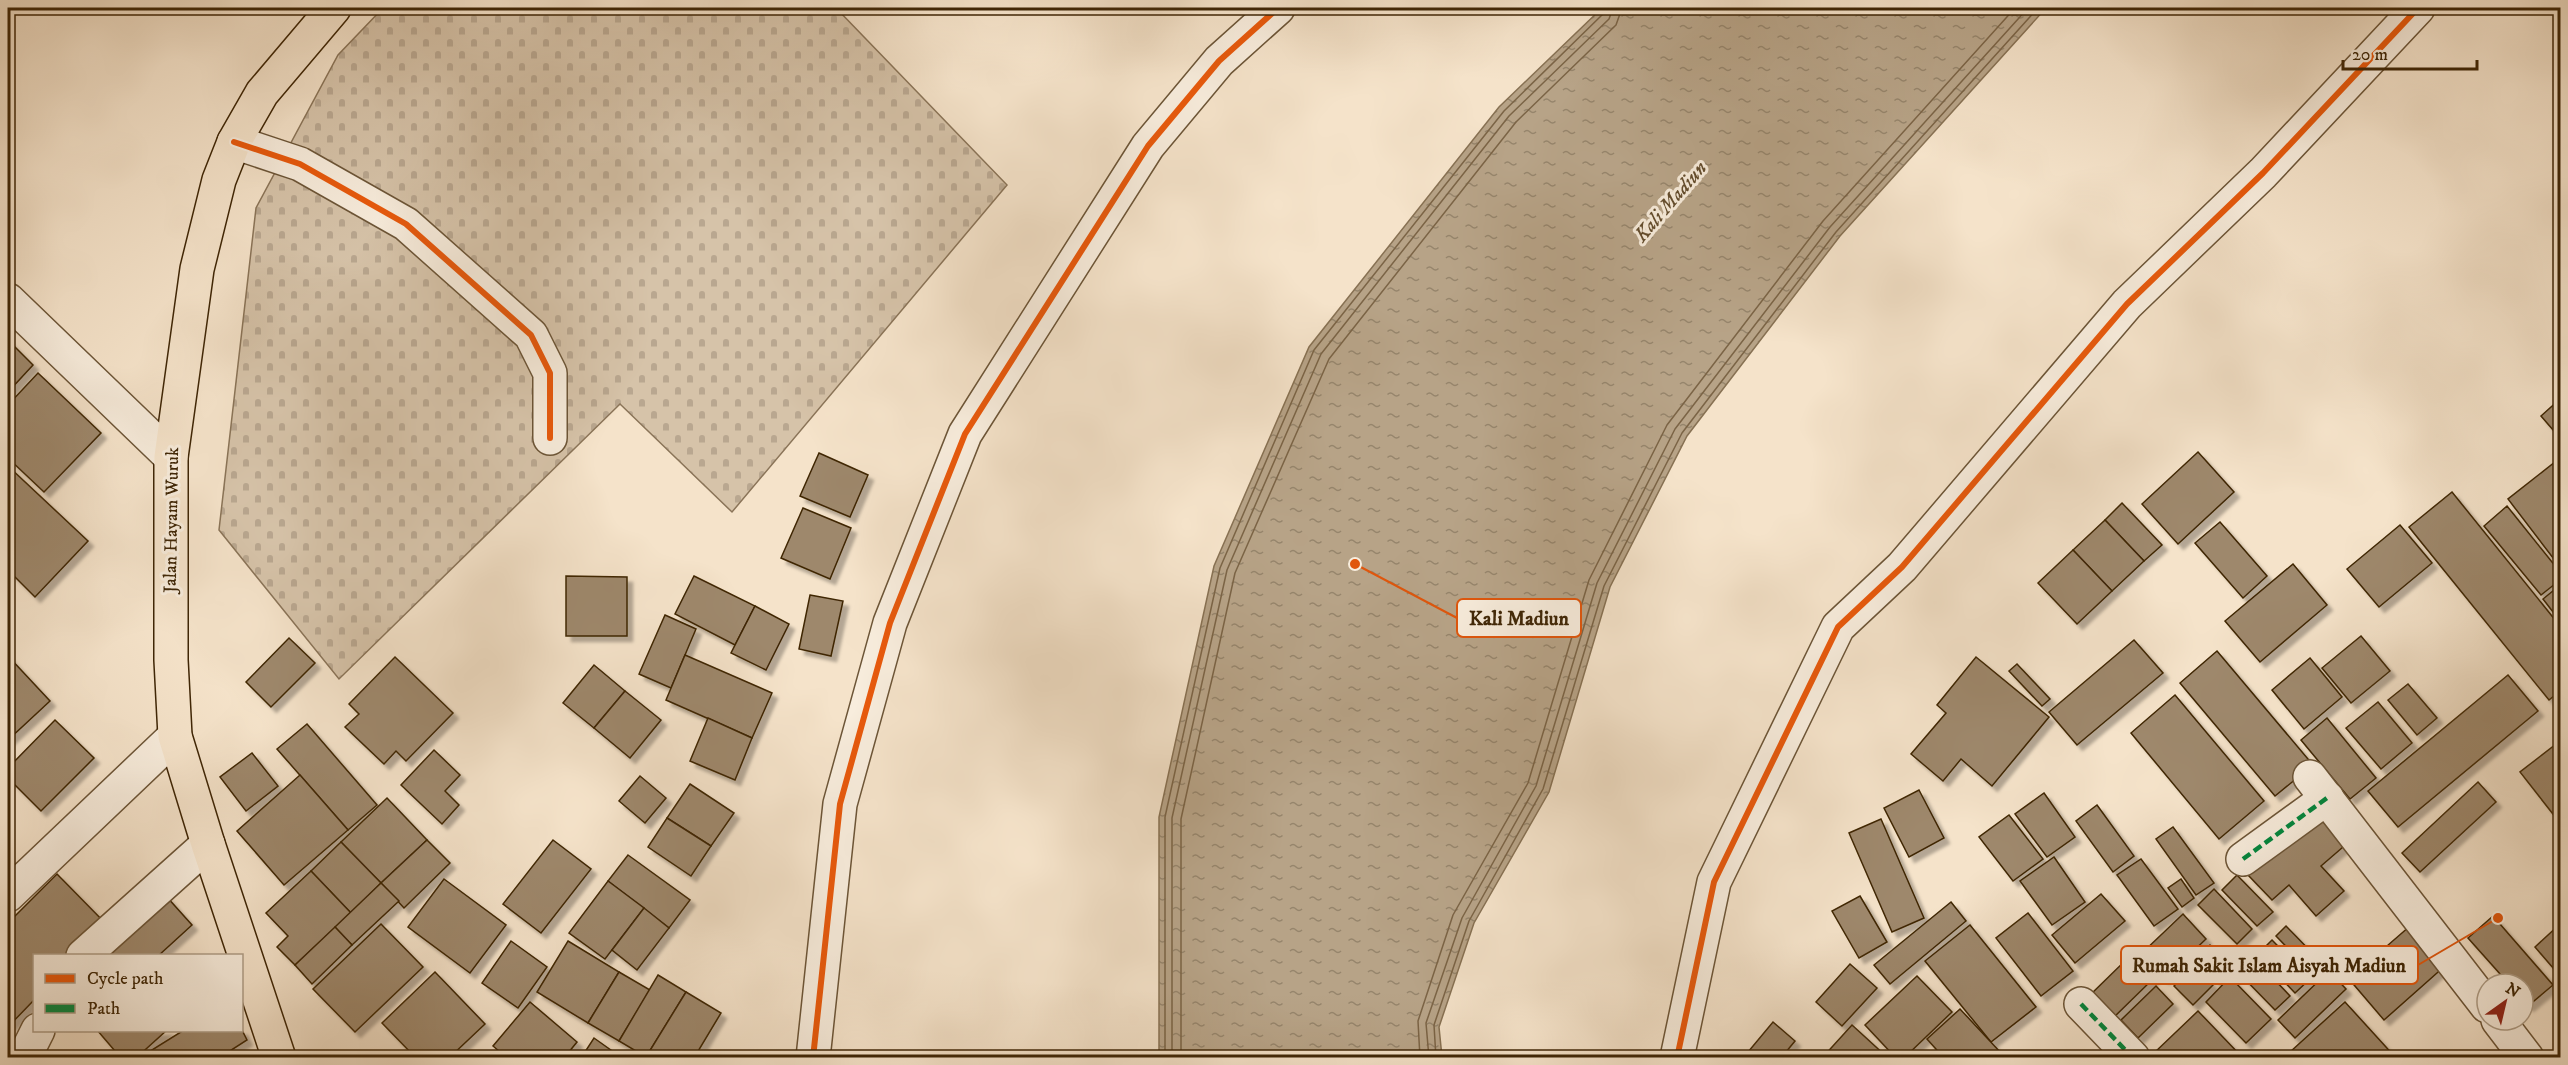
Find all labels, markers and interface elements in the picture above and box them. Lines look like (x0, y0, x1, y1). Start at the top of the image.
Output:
scale bar (2343, 33, 2476, 71)
text: 20 m (2352, 44, 2388, 66)
water label: Kali Madiun (1628, 156, 1713, 248)
street label: Jalan Hayam Wuruk (160, 447, 184, 595)
callout: Kali Madiun (1457, 599, 1581, 637)
text: Kali Madiun (1469, 607, 1570, 632)
callout: Rumah Sakit Islam Aisyah Madiun (2121, 946, 2418, 984)
legend (33, 954, 243, 1032)
text: Rumah Sakit Islam Aisyah Madiun (2132, 954, 2407, 979)
text: Cycle path (87, 968, 164, 990)
north arrow (2475, 972, 2535, 1032)
text: N (2502, 978, 2524, 1002)
text: Path (87, 998, 121, 1020)

